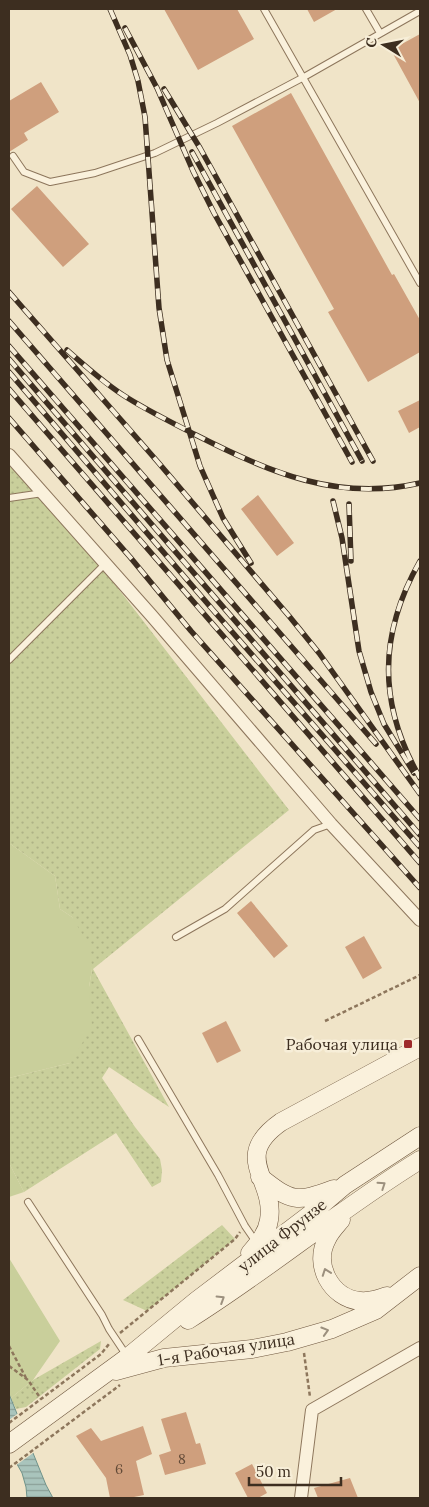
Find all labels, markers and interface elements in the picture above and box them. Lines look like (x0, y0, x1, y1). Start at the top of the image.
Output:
north arrow (359, 20, 409, 70)
text: С (361, 36, 381, 49)
place label: Рабочая улица (286, 1034, 398, 1054)
marker: Рабочая улица (402, 1038, 414, 1050)
one-way arrow (376, 1182, 386, 1191)
street label: улица Фрунзе (234, 1194, 331, 1276)
one-way arrow (321, 1268, 331, 1277)
one-way arrow (215, 1296, 224, 1306)
one-way arrow (320, 1326, 328, 1336)
street label: 1-я Рабочая улица (156, 1328, 296, 1370)
house number: 8 (178, 1450, 186, 1468)
scale bar (249, 1454, 342, 1486)
house number: 6 (115, 1460, 123, 1478)
text: 50 m (256, 1462, 291, 1481)

